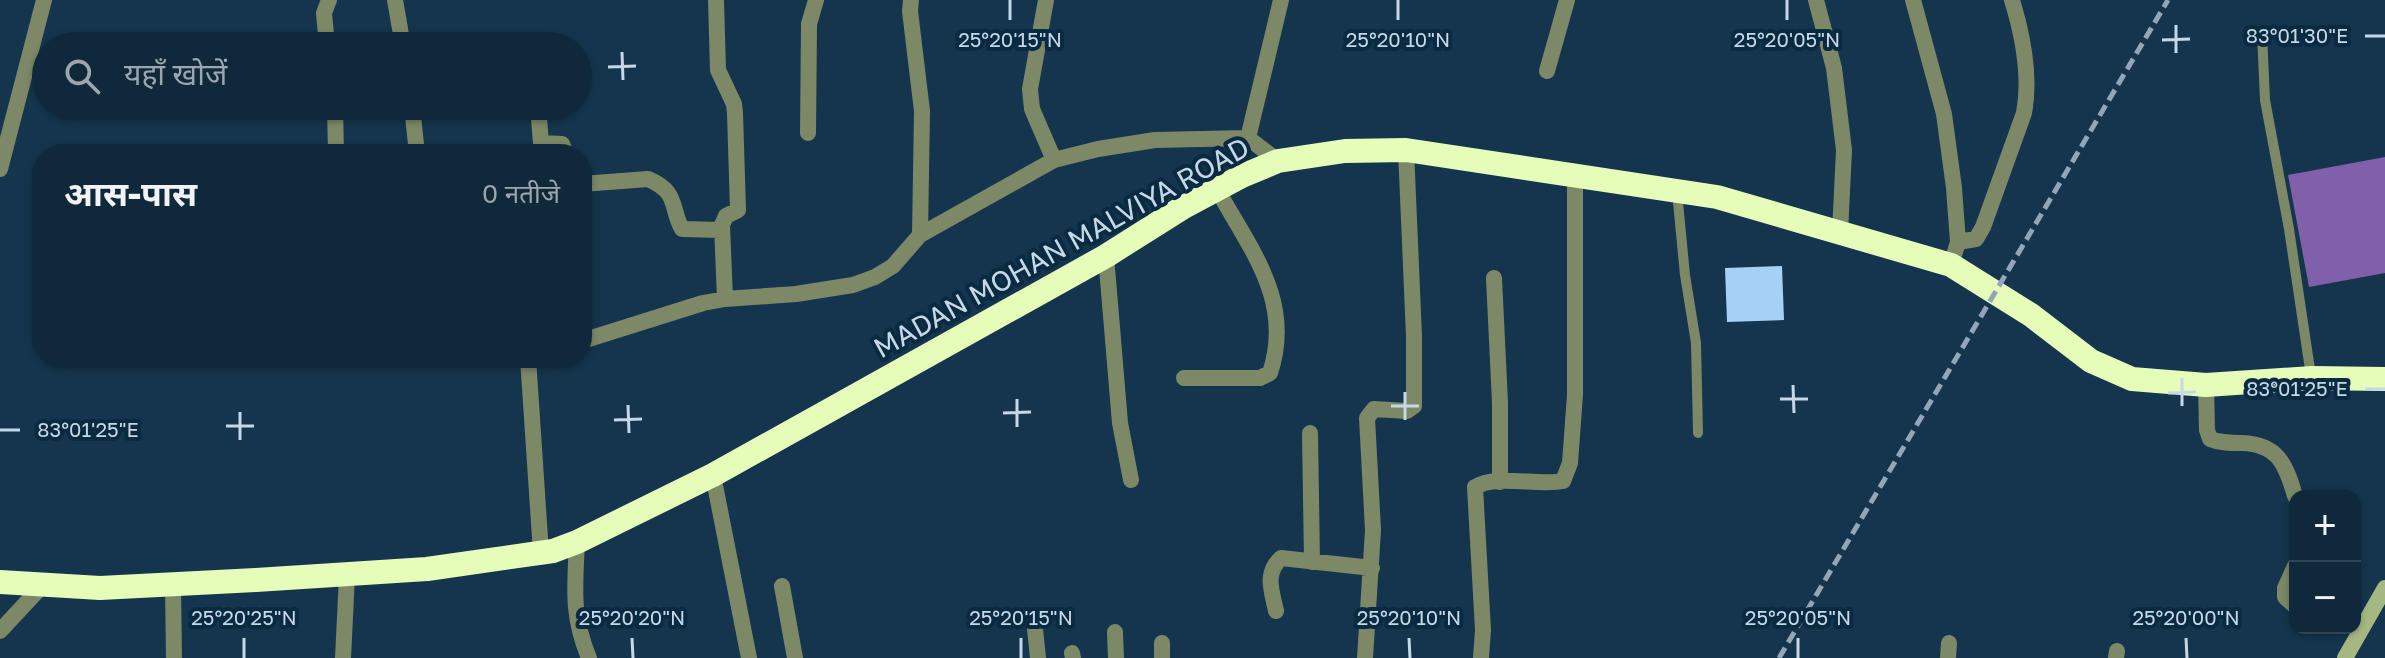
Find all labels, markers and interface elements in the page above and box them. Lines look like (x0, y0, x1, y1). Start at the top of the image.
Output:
text: 83°01'30"E (2246, 23, 2348, 47)
text: 25°20'15"N (958, 27, 1062, 51)
text: 25°20'10"N (1346, 27, 1450, 51)
text: 25°20'05"N (1734, 27, 1840, 51)
search box (32, 32, 592, 120)
icon: search (60, 54, 104, 98)
text: यहाँ खोजें (124, 56, 227, 92)
street label: MADAN MOHAN MALVIYA ROAD (868, 130, 1254, 364)
text: आस-पास (64, 173, 197, 213)
text: 0 नतीजे (482, 178, 560, 209)
text: 83°01'25"E (2246, 376, 2348, 400)
text: 83°01'25"E (37, 417, 139, 441)
map controls (2289, 490, 2361, 634)
button: + (2289, 490, 2361, 562)
button: − (2289, 562, 2361, 634)
text: 25°20'25"N (191, 605, 297, 629)
text: 25°20'20"N (579, 605, 685, 629)
text: 25°20'15"N (969, 605, 1073, 629)
text: 25°20'10"N (1357, 605, 1461, 629)
text: 25°20'05"N (1745, 605, 1851, 629)
text: 25°20'00"N (2132, 605, 2240, 629)

